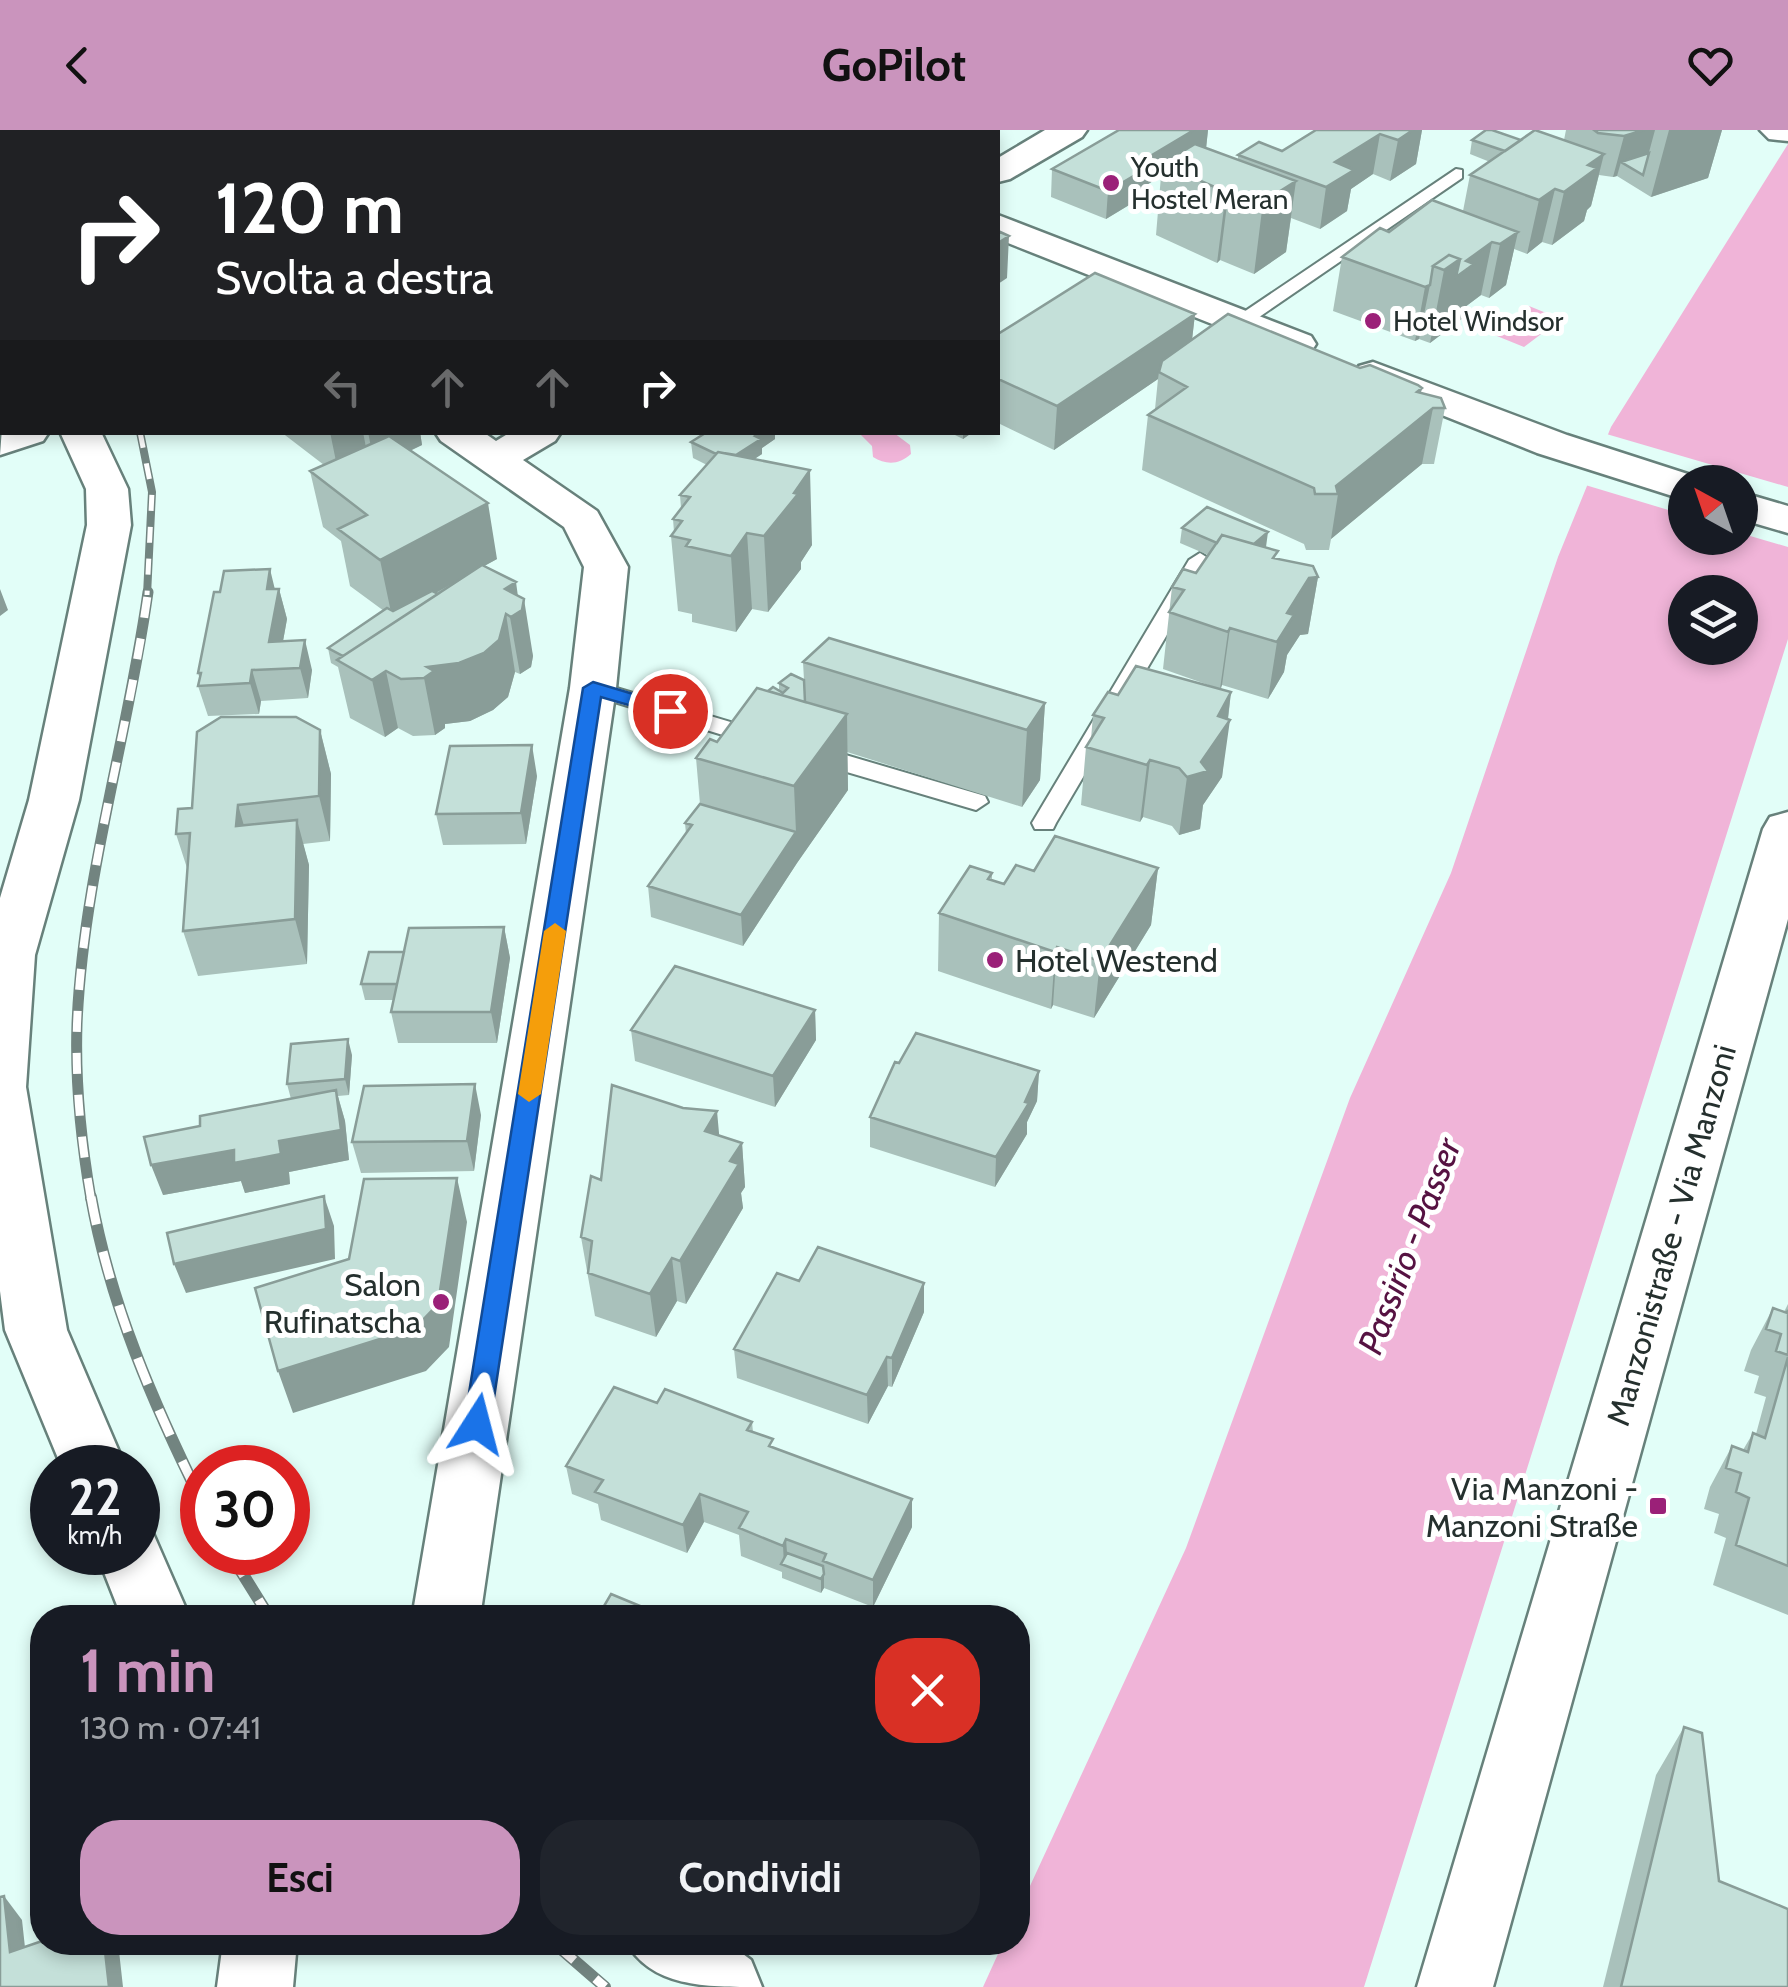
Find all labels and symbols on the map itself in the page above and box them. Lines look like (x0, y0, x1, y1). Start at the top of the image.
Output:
place label: Youth Hostel Meran (1130, 150, 1288, 216)
marker: Youth Hostel Meran (1100, 172, 1122, 194)
place label: Hotel Windsor (1393, 304, 1564, 338)
marker: Hotel Windsor (1362, 310, 1384, 332)
north arrow (1668, 465, 1758, 555)
pin (628, 669, 713, 754)
place label: Hotel Westend (1015, 941, 1218, 980)
marker: Hotel Westend (984, 949, 1006, 971)
street label: Manzonistraße - Via Manzoni (1598, 1040, 1744, 1430)
water label: Passirio - Passer (1348, 1131, 1470, 1360)
place label: Salon Rufinatscha (264, 1265, 422, 1341)
marker: Salon Rufinatscha (430, 1291, 452, 1313)
position arrow (425, 1372, 529, 1476)
speed limit sign: 30 (180, 1445, 310, 1575)
place label: Via Manzoni - Manzoni Straße (1426, 1469, 1638, 1545)
marker: Via Manzoni - Manzoni Straße (1647, 1495, 1669, 1517)

